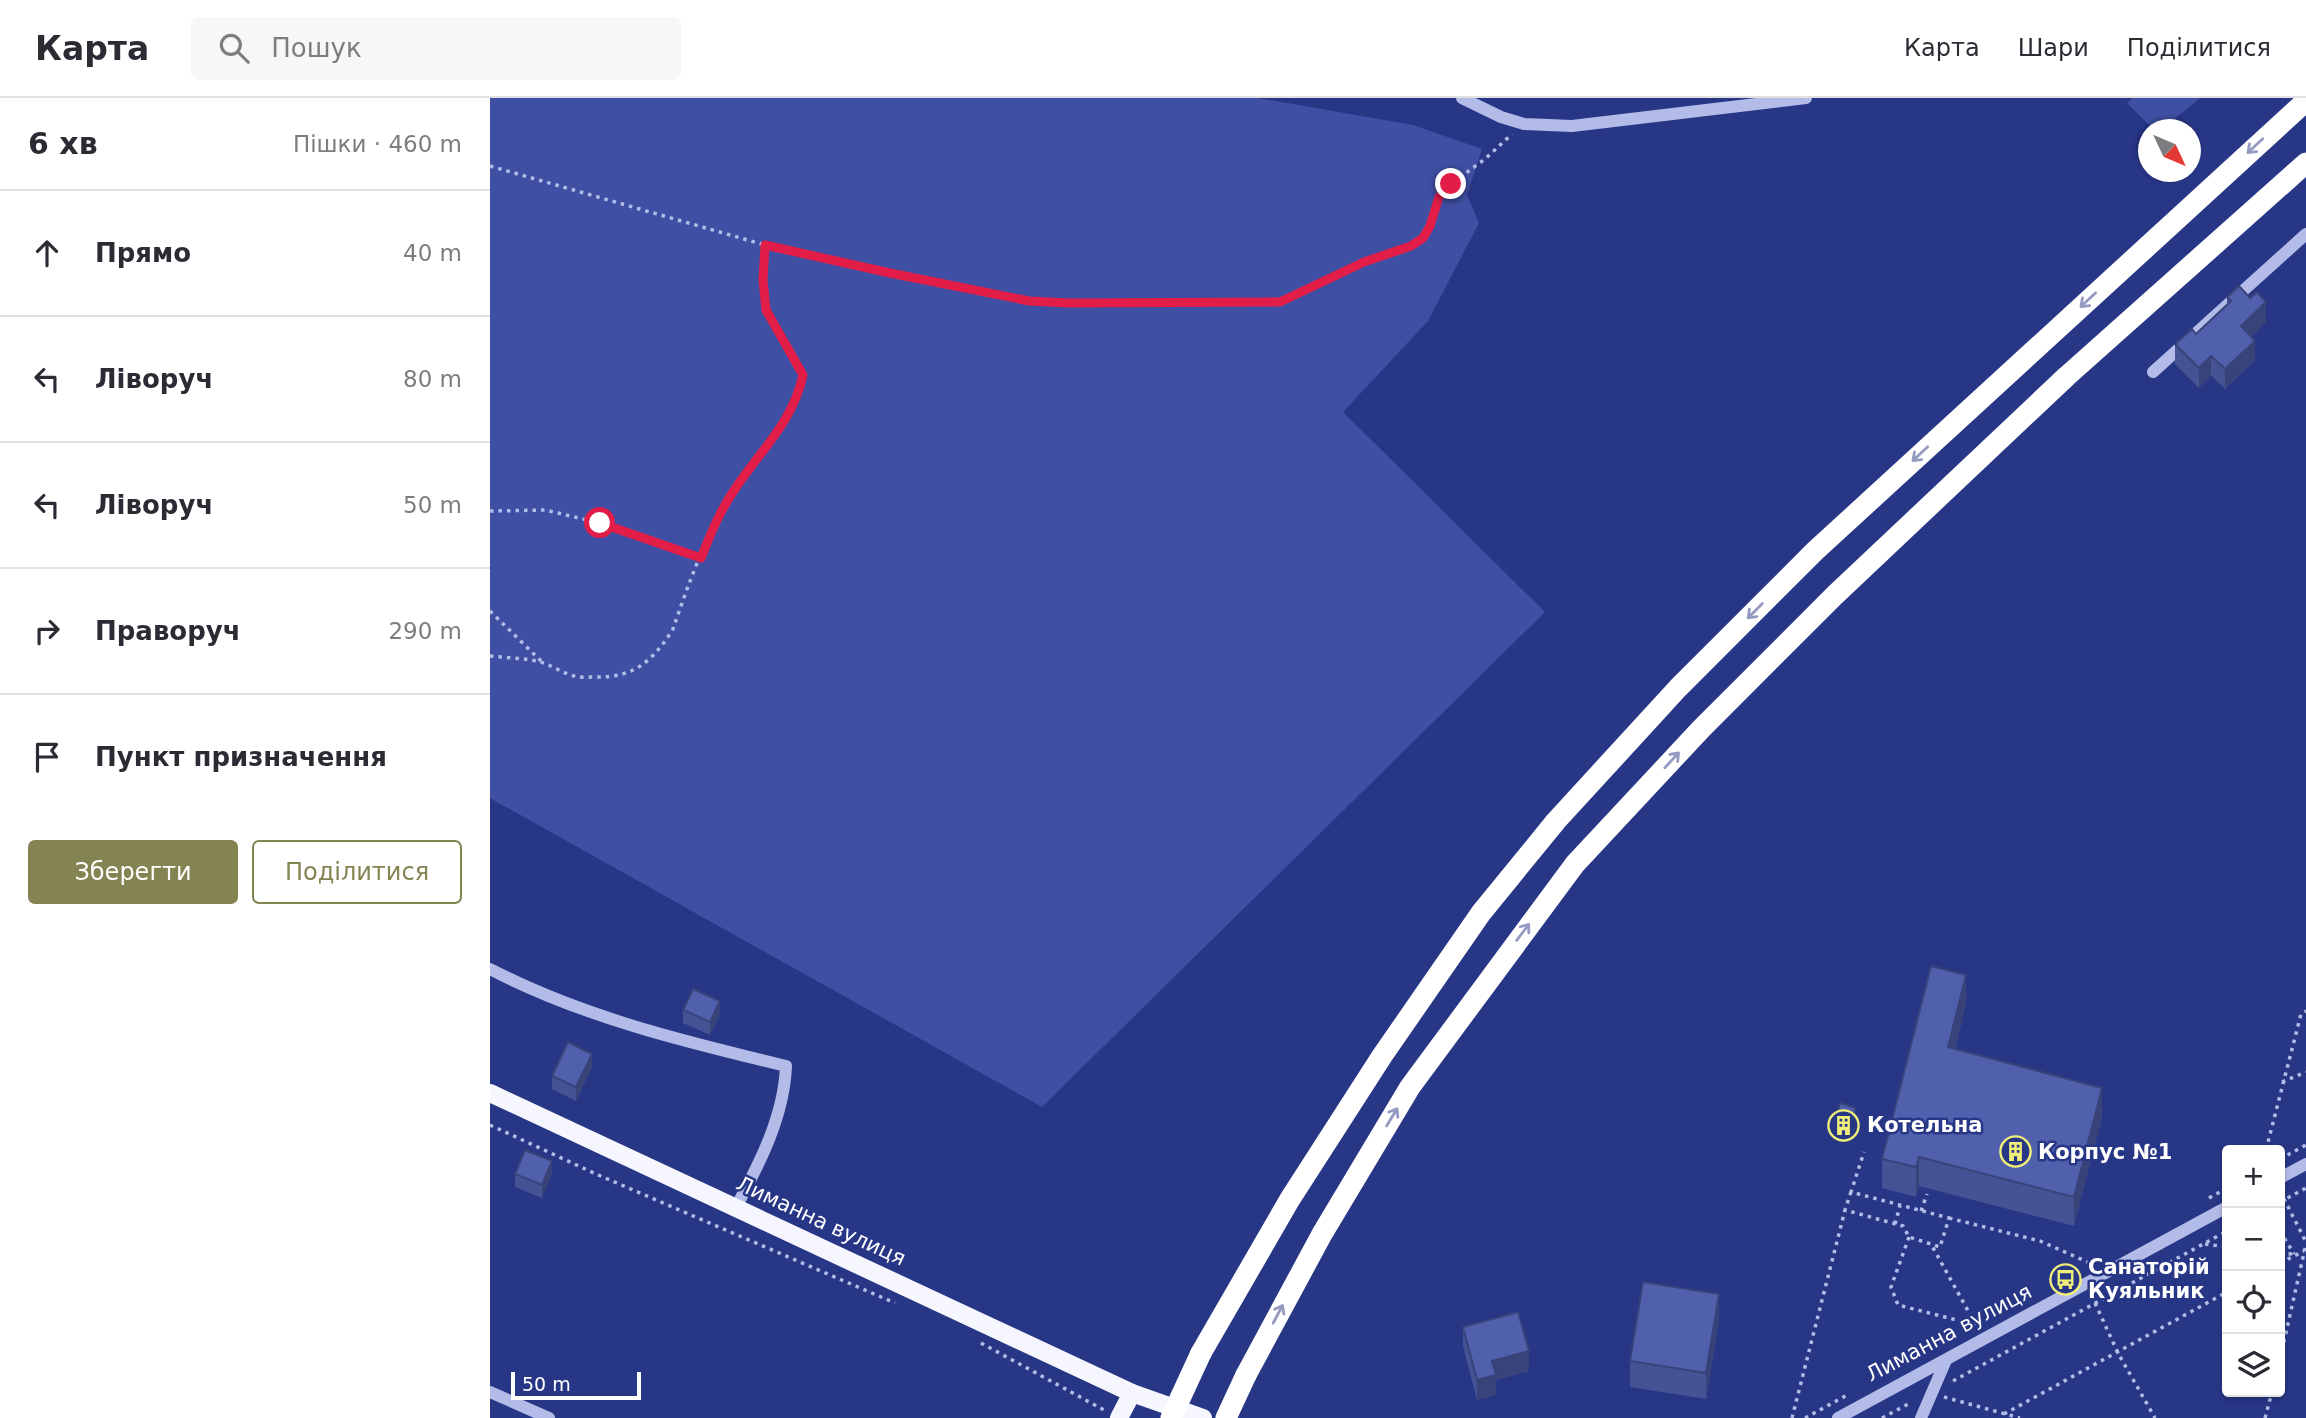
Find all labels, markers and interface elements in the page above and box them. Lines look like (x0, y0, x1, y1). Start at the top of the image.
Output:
search box (191, 17, 681, 80)
text: Карта (35, 29, 149, 68)
icon: search (215, 29, 253, 67)
text: Пошук (271, 33, 362, 63)
text: Карта (1904, 34, 1980, 62)
text: Шари (2018, 34, 2089, 62)
text: Поділитися (2127, 34, 2271, 62)
north arrow (2138, 119, 2201, 182)
text: 6 хв (28, 126, 98, 161)
text: Пішки · 460 m (293, 131, 462, 157)
one-way arrow (2247, 138, 2264, 155)
route end (1435, 168, 1466, 199)
icon: ahead (28, 234, 66, 272)
text: Прямо (95, 238, 191, 268)
text: 40 m (403, 240, 462, 266)
one-way arrow (2079, 292, 2097, 308)
icon: left (28, 360, 66, 398)
text: Ліворуч (95, 364, 213, 394)
text: 80 m (403, 366, 462, 392)
one-way arrow (1911, 446, 1929, 462)
icon: left (28, 486, 66, 524)
text: Ліворуч (95, 490, 213, 520)
text: 50 m (403, 492, 462, 518)
route start (584, 507, 615, 538)
one-way arrow (1747, 602, 1764, 619)
icon: right (28, 612, 66, 650)
text: Праворуч (95, 616, 241, 646)
text: 290 m (388, 618, 462, 644)
icon: arrive (28, 738, 66, 776)
text: Пункт призначення (95, 742, 387, 772)
one-way arrow (1664, 752, 1681, 769)
button: Зберегти (28, 840, 238, 904)
button: Поділитися (252, 840, 462, 904)
one-way arrow (1516, 923, 1531, 942)
one-way arrow (1385, 1108, 1399, 1128)
building icon: Котельна (1827, 1108, 1861, 1142)
place label: Котельна (1867, 1113, 1982, 1137)
building icon: Корпус №1 (1998, 1135, 2032, 1169)
place label: Корпус №1 (2038, 1140, 2172, 1164)
map controls (2222, 1145, 2285, 1397)
button: + (2222, 1145, 2285, 1208)
street label: Лиманна вулиця (733, 1171, 909, 1271)
button: − (2222, 1208, 2285, 1271)
place label: Санаторій Куяльник (2088, 1255, 2210, 1303)
bus stop icon: Санаторій Куяльник (2048, 1262, 2082, 1296)
button: locate (2222, 1271, 2285, 1334)
street label: Лиманна вулиця (1862, 1279, 2036, 1387)
one-way arrow (1271, 1305, 1285, 1325)
button: layers (2222, 1334, 2285, 1397)
scale bar (511, 1369, 640, 1401)
text: 50 m (522, 1373, 571, 1395)

